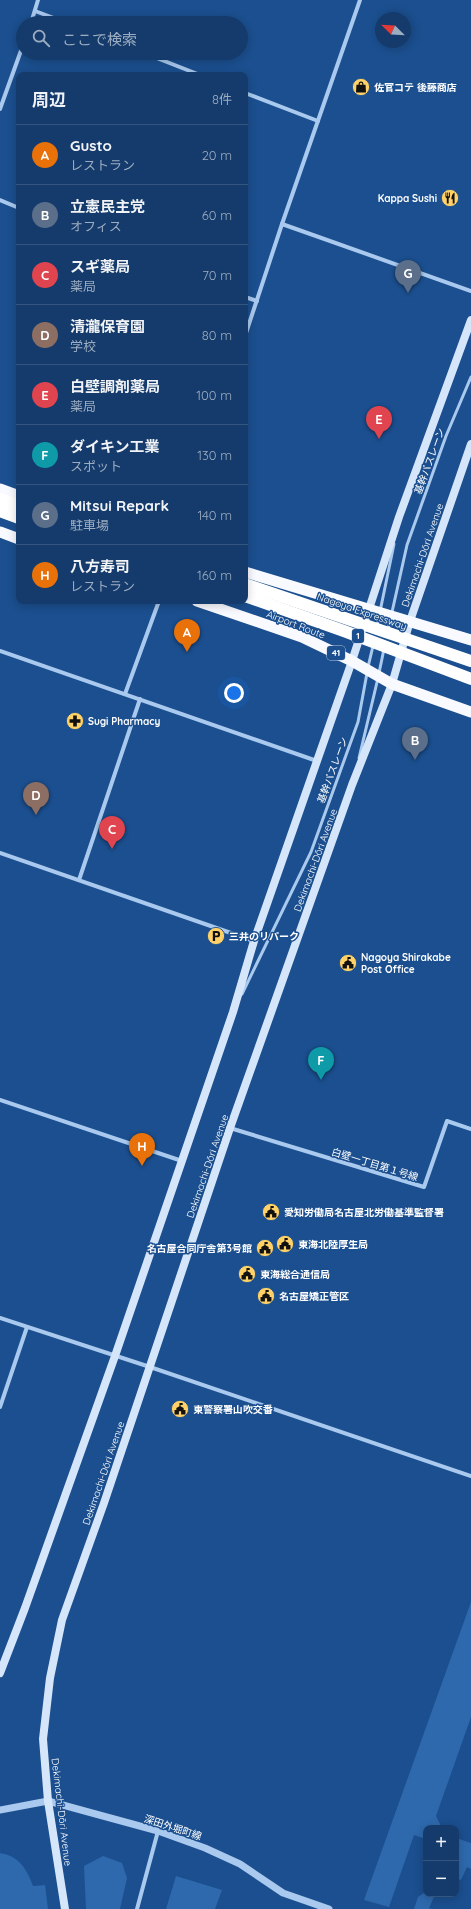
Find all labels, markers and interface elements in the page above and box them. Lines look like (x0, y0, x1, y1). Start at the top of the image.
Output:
north arrow (375, 12, 411, 48)
search box (16, 16, 248, 60)
icon: search (30, 27, 52, 49)
text: ここで検索 (62, 30, 137, 49)
shop icon: 佐官コテ 後藤商店 (351, 77, 371, 97)
place label: 佐官コテ 後藤商店 (374, 81, 457, 94)
text: 周辺 (32, 89, 66, 110)
text: 8件 (212, 91, 232, 107)
text: Gusto (70, 136, 112, 155)
text: A (41, 147, 49, 163)
text: 20 m (202, 147, 232, 163)
text: レストラン (70, 157, 135, 173)
restaurant icon: Kappa Sushi (440, 188, 460, 208)
place label: Kappa Sushi (378, 192, 437, 205)
text: 立憲民主党 (70, 197, 145, 216)
text: B (41, 207, 49, 223)
text: 60 m (202, 207, 232, 223)
text: オフィス (70, 218, 122, 234)
text: スギ薬局 (70, 257, 130, 276)
pin: G (395, 260, 421, 293)
text: C (41, 267, 49, 283)
text: 70 m (202, 267, 232, 283)
text: 薬局 (70, 278, 96, 294)
text: 清瀧保育園 (70, 317, 145, 336)
text: D (40, 327, 50, 343)
text: 80 m (202, 327, 232, 343)
text: 学校 (70, 338, 96, 354)
text: 白壁調剤薬局 (70, 377, 160, 396)
text: E (41, 387, 49, 403)
text: 100 m (196, 387, 232, 403)
text: 薬局 (70, 398, 96, 414)
pin: E (366, 406, 392, 439)
street label: 基幹バスレーン (411, 426, 447, 496)
text: ダイキン工業 (70, 437, 160, 456)
text: F (41, 447, 49, 463)
text: 130 m (197, 447, 232, 463)
text: スポット (70, 458, 122, 474)
text: Mitsui Repark (70, 496, 169, 515)
street label: Dekimachi-Dōri Avenue (399, 501, 446, 609)
text: G (40, 507, 50, 523)
text: 140 m (197, 507, 232, 523)
text: 駐車場 (70, 517, 109, 533)
text: 八方寿司 (70, 557, 130, 576)
text: H (40, 567, 50, 583)
text: 160 m (197, 567, 232, 583)
text: レストラン (70, 578, 135, 594)
street label: Nagoya Expressway (315, 590, 409, 633)
street label: Airport Route (265, 607, 327, 642)
pin: A (174, 619, 200, 652)
road number: 1 (352, 629, 364, 643)
road number: 41 (327, 646, 345, 660)
your location (224, 683, 244, 703)
pharmacy icon: Sugi Pharmacy (65, 711, 85, 731)
place label: Sugi Pharmacy (88, 715, 160, 728)
pin: B (402, 727, 428, 760)
street label: 基幹バスレーン (314, 735, 350, 805)
pin: D (23, 782, 49, 815)
street label: Dekimachi-Dōri Avenue (291, 807, 340, 913)
pin: C (99, 816, 125, 849)
parking icon: 三井のリパーク (206, 926, 226, 946)
place label: 三井のリパーク (229, 930, 299, 943)
place label: Nagoya Shirakabe Post Office (361, 951, 451, 976)
public building icon: Nagoya Shirakabe Post Office (338, 953, 358, 973)
pin: F (308, 1047, 334, 1080)
street label: Dekimachi-Dōri Avenue (184, 1112, 231, 1220)
pin: H (129, 1133, 155, 1166)
street label: 白壁一丁目第１号線 (330, 1145, 420, 1184)
public building icon: 愛知労働局名古屋北労働基準監督署 (261, 1202, 281, 1222)
place label: 愛知労働局名古屋北労働基準監督署 (284, 1206, 444, 1219)
public building icon: 東海北陸厚生局 (275, 1234, 295, 1254)
public building icon: 名古屋合同庁舎第3号館 (255, 1238, 275, 1258)
place label: 東海北陸厚生局 (298, 1238, 368, 1251)
place label: 名古屋合同庁舎第3号館 (147, 1242, 252, 1255)
public building icon: 東海総合通信局 (237, 1264, 257, 1284)
place label: 東海総合通信局 (260, 1268, 330, 1281)
public building icon: 名古屋矯正管区 (256, 1286, 276, 1306)
place label: 名古屋矯正管区 (279, 1290, 349, 1303)
public building icon: 東警察署山吹交番 (170, 1399, 190, 1419)
place label: 東警察署山吹交番 (193, 1403, 273, 1416)
street label: Dekimachi-Dōri Avenue (80, 1419, 127, 1527)
street label: Dekimachi-Dōri Avenue (48, 1757, 75, 1867)
street label: 深田外堀町線 (142, 1812, 203, 1843)
map controls (423, 1825, 459, 1897)
button: + (423, 1825, 459, 1861)
button: − (423, 1861, 459, 1897)

